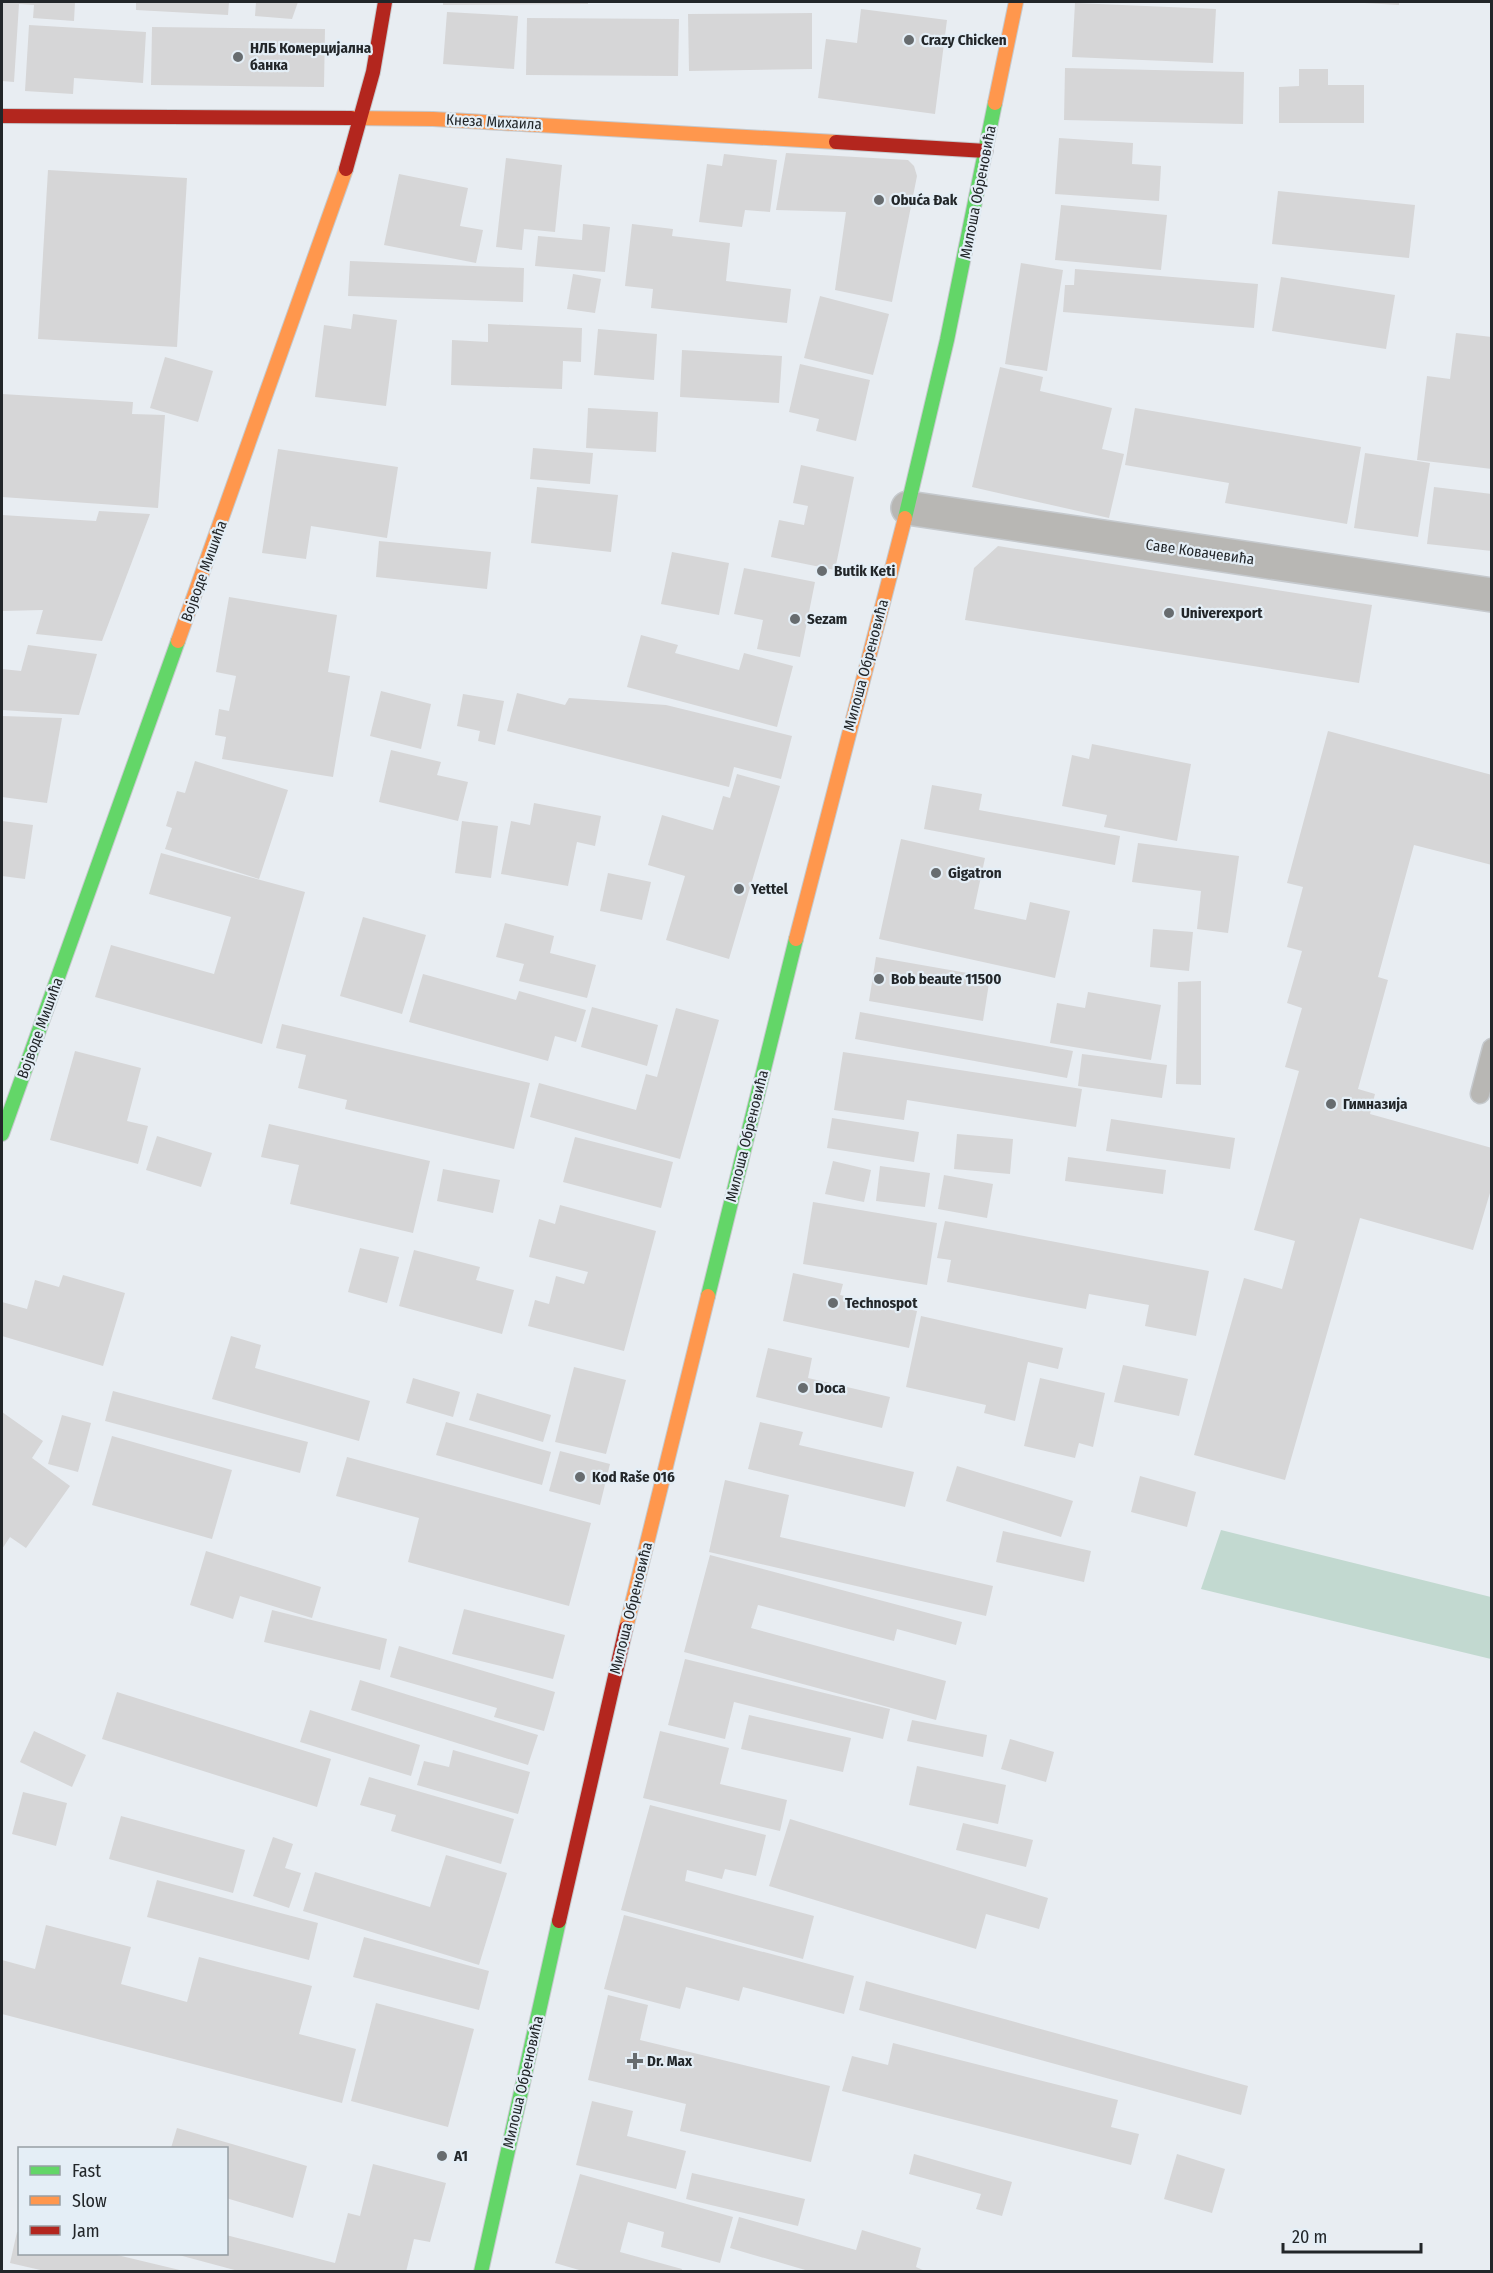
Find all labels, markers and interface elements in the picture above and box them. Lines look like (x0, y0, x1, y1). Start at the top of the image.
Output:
place label: Crazy Chicken (921, 31, 1007, 49)
marker: Crazy Chicken (902, 33, 916, 47)
place label: НЛБ Комерцијална банка (250, 39, 372, 74)
marker: НЛБ Комерцијална банка (231, 50, 245, 64)
street label: Кнеза Михаила (446, 111, 542, 133)
street label: Милоша Обреновића (956, 124, 1000, 260)
place label: Obuća Đak (891, 191, 958, 209)
marker: Obuća Đak (872, 193, 886, 207)
street label: Војводе Мишића (177, 518, 231, 624)
street label: Саве Ковачевића (1145, 535, 1255, 569)
place label: Butik Keti (834, 562, 895, 580)
marker: Butik Keti (815, 564, 829, 578)
street label: Милоша Обреновића (840, 597, 892, 733)
place label: Univerexport (1181, 604, 1263, 622)
marker: Univerexport (1162, 606, 1176, 620)
place label: Sezam (807, 610, 847, 628)
marker: Sezam (788, 612, 802, 626)
place label: Gigatron (948, 864, 1002, 882)
marker: Gigatron (929, 866, 943, 880)
place label: Yettel (750, 880, 789, 898)
marker: Yettel (732, 882, 746, 896)
place label: Bob beaute 11500 (891, 970, 1001, 988)
marker: Bob beaute 11500 (872, 972, 886, 986)
street label: Војводе Мишића (13, 975, 67, 1081)
street label: Милоша Обреновића (722, 1068, 772, 1204)
place label: Гимназија (1343, 1095, 1408, 1113)
marker: Гимназија (1324, 1097, 1338, 1111)
place label: Technospot (845, 1294, 918, 1312)
marker: Technospot (826, 1296, 840, 1310)
place label: Doca (815, 1379, 846, 1397)
marker: Doca (796, 1381, 810, 1395)
place label: Kod Raše 016 (592, 1468, 675, 1486)
marker: Kod Raše 016 (573, 1470, 587, 1484)
street label: Милоша Обреновића (606, 1540, 656, 1676)
street label: Милоша Обреновића (499, 2014, 547, 2150)
place label: Dr. Max (647, 2052, 693, 2070)
marker: Dr. Max (628, 2054, 642, 2068)
legend (18, 2147, 228, 2255)
place label: A1 (453, 2147, 468, 2165)
marker: A1 (435, 2149, 449, 2163)
text: Fast (72, 2160, 101, 2182)
text: Slow (72, 2190, 107, 2212)
scale bar (1283, 2216, 1421, 2254)
text: Jam (72, 2220, 100, 2242)
text: 20 m (1292, 2226, 1327, 2248)

